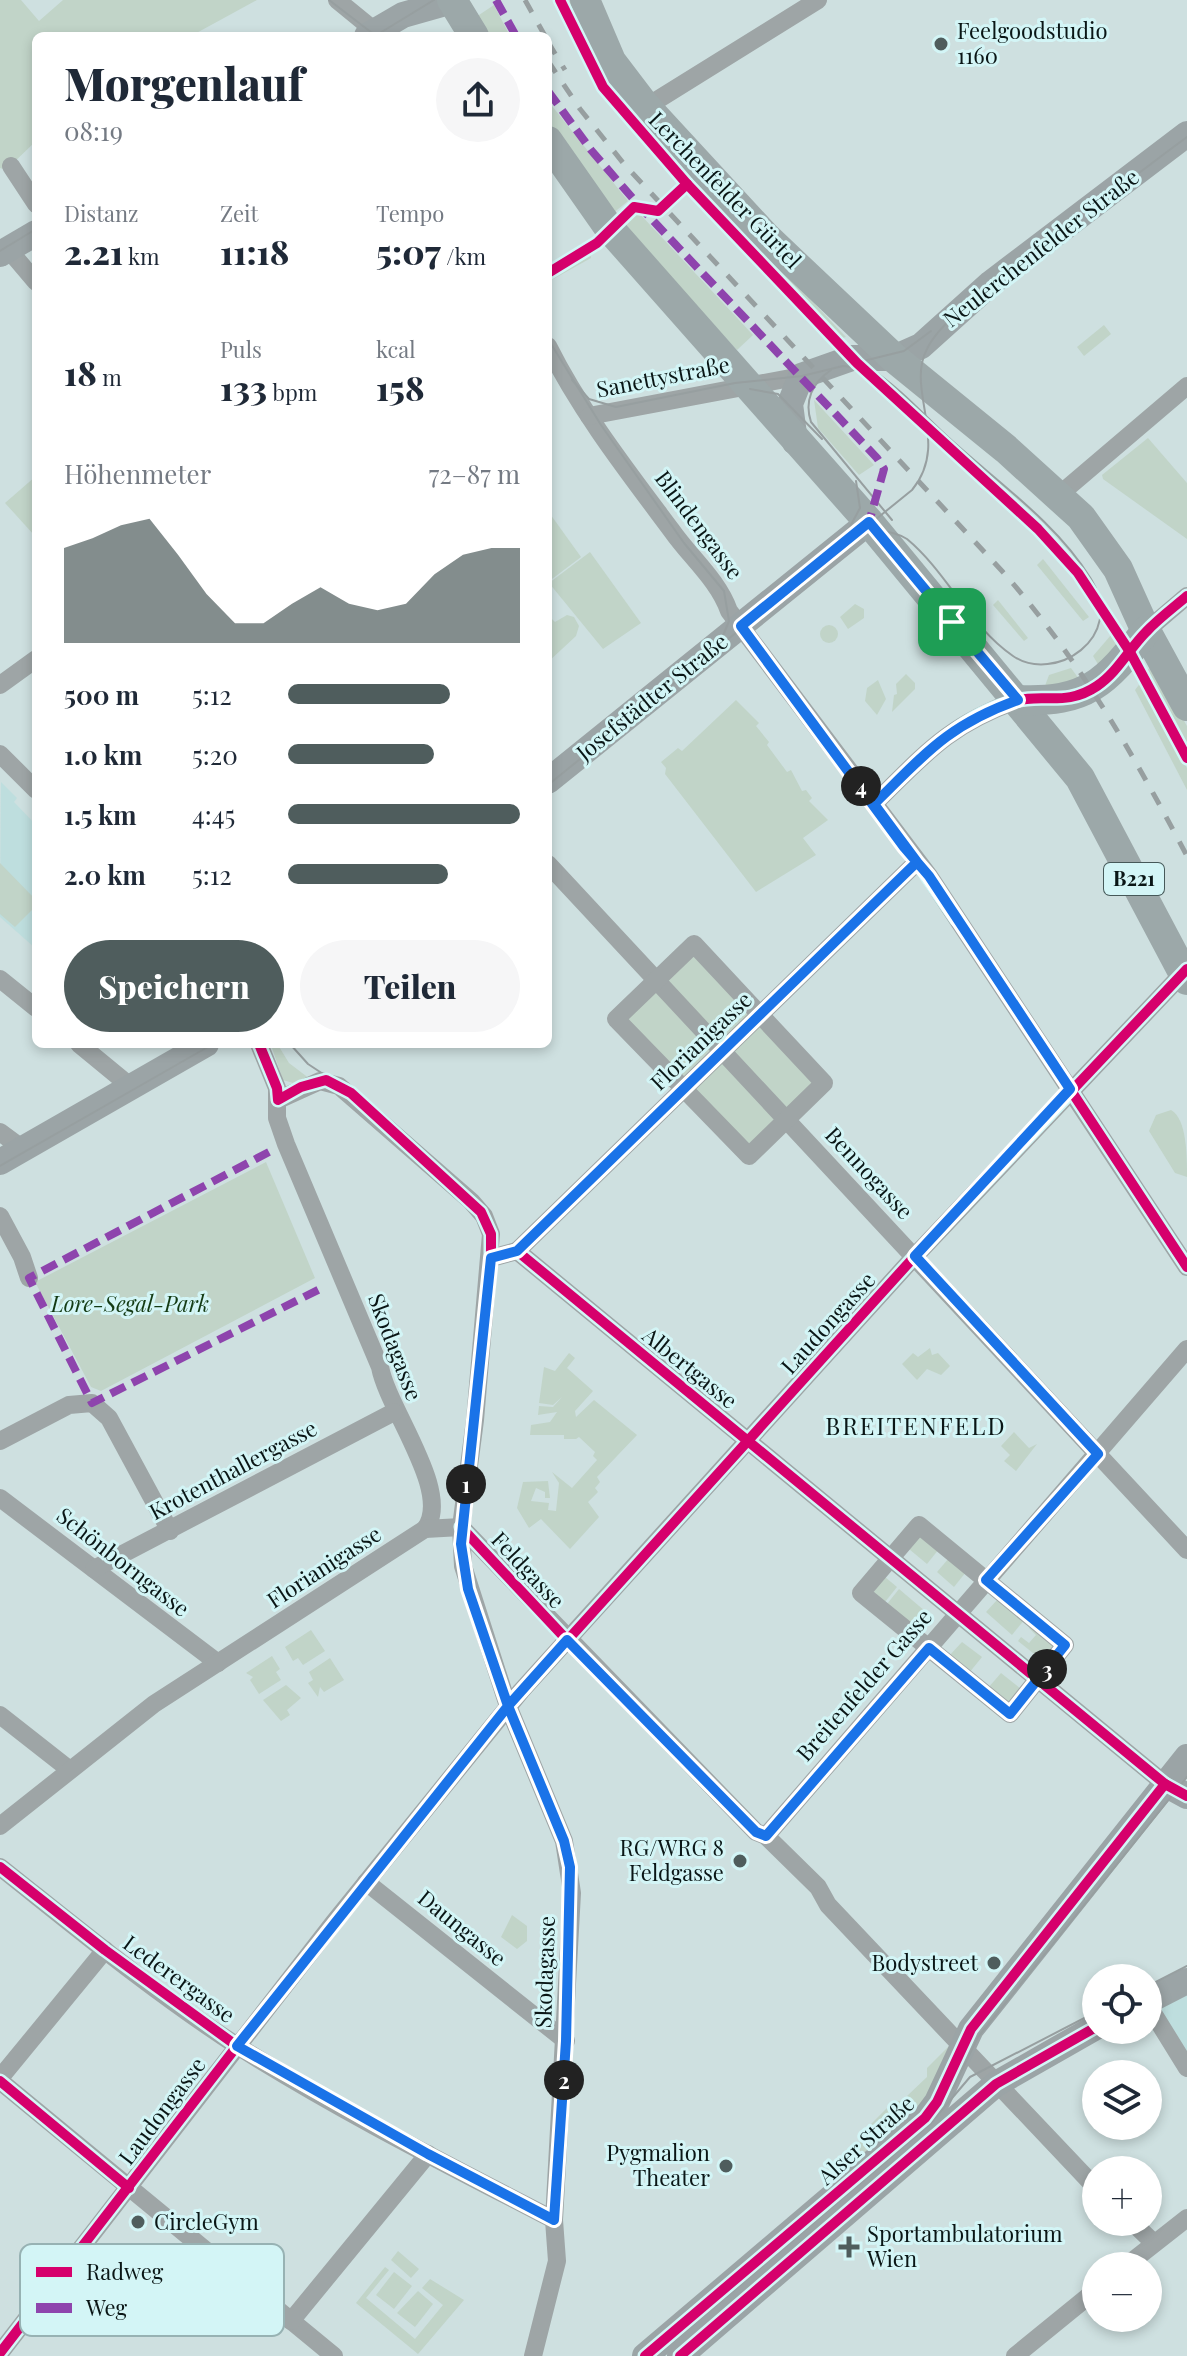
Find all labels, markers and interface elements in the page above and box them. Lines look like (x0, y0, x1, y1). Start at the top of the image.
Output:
place label: Feelgoodstudio 1160 (957, 15, 1108, 70)
marker: Feelgoodstudio 1160 (932, 35, 950, 53)
text: Morgenlauf (64, 53, 304, 112)
button: share (436, 58, 520, 142)
street label: Lerchenfelder Gürtel (643, 104, 809, 274)
text: 08:19 (64, 113, 123, 148)
street label: Neulerchenfelder Straße (936, 161, 1144, 333)
text: Distanz (64, 198, 139, 228)
text: Zeit (220, 198, 258, 228)
text: Tempo (376, 198, 444, 228)
text: 2.21 (64, 228, 123, 274)
text: 11:18 (220, 228, 289, 274)
text: 5:07 (376, 228, 441, 274)
text: km (123, 241, 160, 271)
text: /km (441, 241, 486, 271)
text: Puls (220, 334, 262, 364)
text: kcal (376, 334, 415, 364)
street label: Sanettystraße (594, 348, 732, 404)
text: 18 (64, 349, 97, 395)
text: m (97, 362, 122, 392)
text: 133 (220, 364, 267, 410)
text: 158 (376, 364, 424, 410)
text: bpm (267, 377, 317, 407)
text: Höhenmeter (64, 456, 211, 491)
text: 72–87 m (429, 456, 520, 491)
street label: Blindengasse (649, 464, 751, 585)
pin (918, 588, 986, 656)
icon: arrive (930, 600, 974, 644)
street label: Josefstädter Straße (569, 626, 733, 767)
text: 500 m (64, 677, 139, 712)
text: 5:12 (192, 677, 232, 712)
text: 1.0 km (64, 737, 142, 772)
text: 5:20 (192, 737, 238, 772)
pin: 4 (841, 766, 881, 806)
text: 4 (855, 771, 867, 801)
text: 1.5 km (64, 797, 137, 832)
text: 4:45 (192, 797, 235, 832)
text: 2.0 km (64, 857, 146, 892)
text: 5:12 (192, 857, 232, 892)
road number: B221 (1104, 863, 1164, 895)
button: Speichern (64, 940, 284, 1032)
button: Teilen (300, 940, 520, 1032)
street label: Florianigasse (643, 984, 758, 1096)
street label: Bennogasse (819, 1120, 920, 1225)
street label: Laudongasse (773, 1265, 881, 1380)
park label: Lore-Segal-Park (50, 1288, 209, 1318)
street label: Skodagasse (362, 1289, 430, 1404)
street label: Albertgasse (636, 1319, 744, 1415)
district label: BREITENFELD (825, 1409, 1007, 1441)
street label: Krotenthallergasse (143, 1412, 322, 1526)
pin: 1 (446, 1464, 486, 1504)
text: 1 (462, 1469, 470, 1499)
street label: Schönborngasse (51, 1500, 196, 1623)
street label: Florianigasse (261, 1518, 386, 1614)
street label: Feldgasse (485, 1524, 572, 1614)
street label: Breitenfelder Gasse (789, 1602, 938, 1767)
pin: 3 (1027, 1649, 1067, 1689)
text: 3 (1042, 1654, 1052, 1684)
place label: RG/WRG 8 Feldgasse (620, 1832, 724, 1887)
marker: RG/WRG 8 Feldgasse (731, 1852, 749, 1870)
street label: Daungasse (412, 1882, 513, 1972)
street label: Skodagasse (527, 1915, 561, 2029)
street label: Lederergasse (118, 1927, 242, 2029)
place label: Bodystreet (871, 1947, 979, 1977)
marker: Bodystreet (985, 1954, 1003, 1972)
map controls (1082, 1964, 1162, 2332)
button: locate (1082, 1964, 1162, 2044)
street label: Laudongasse (111, 2050, 212, 2170)
pin: 2 (544, 2060, 584, 2100)
button: layers (1082, 2060, 1162, 2140)
text: 2 (558, 2065, 570, 2095)
street label: Alser Straße (810, 2088, 920, 2191)
place label: Pygmalion Theater (606, 2137, 710, 2192)
button: + (1082, 2156, 1162, 2236)
marker: Pygmalion Theater (717, 2157, 735, 2175)
place label: CircleGym (154, 2206, 259, 2236)
marker: CircleGym (129, 2213, 147, 2231)
place label: Sportambulatorium Wien (866, 2218, 1063, 2273)
marker: Sportambulatorium Wien (838, 2236, 860, 2258)
legend (20, 2244, 284, 2336)
button: − (1082, 2252, 1162, 2332)
text: Radweg (86, 2256, 164, 2286)
text: Weg (85, 2292, 128, 2322)

